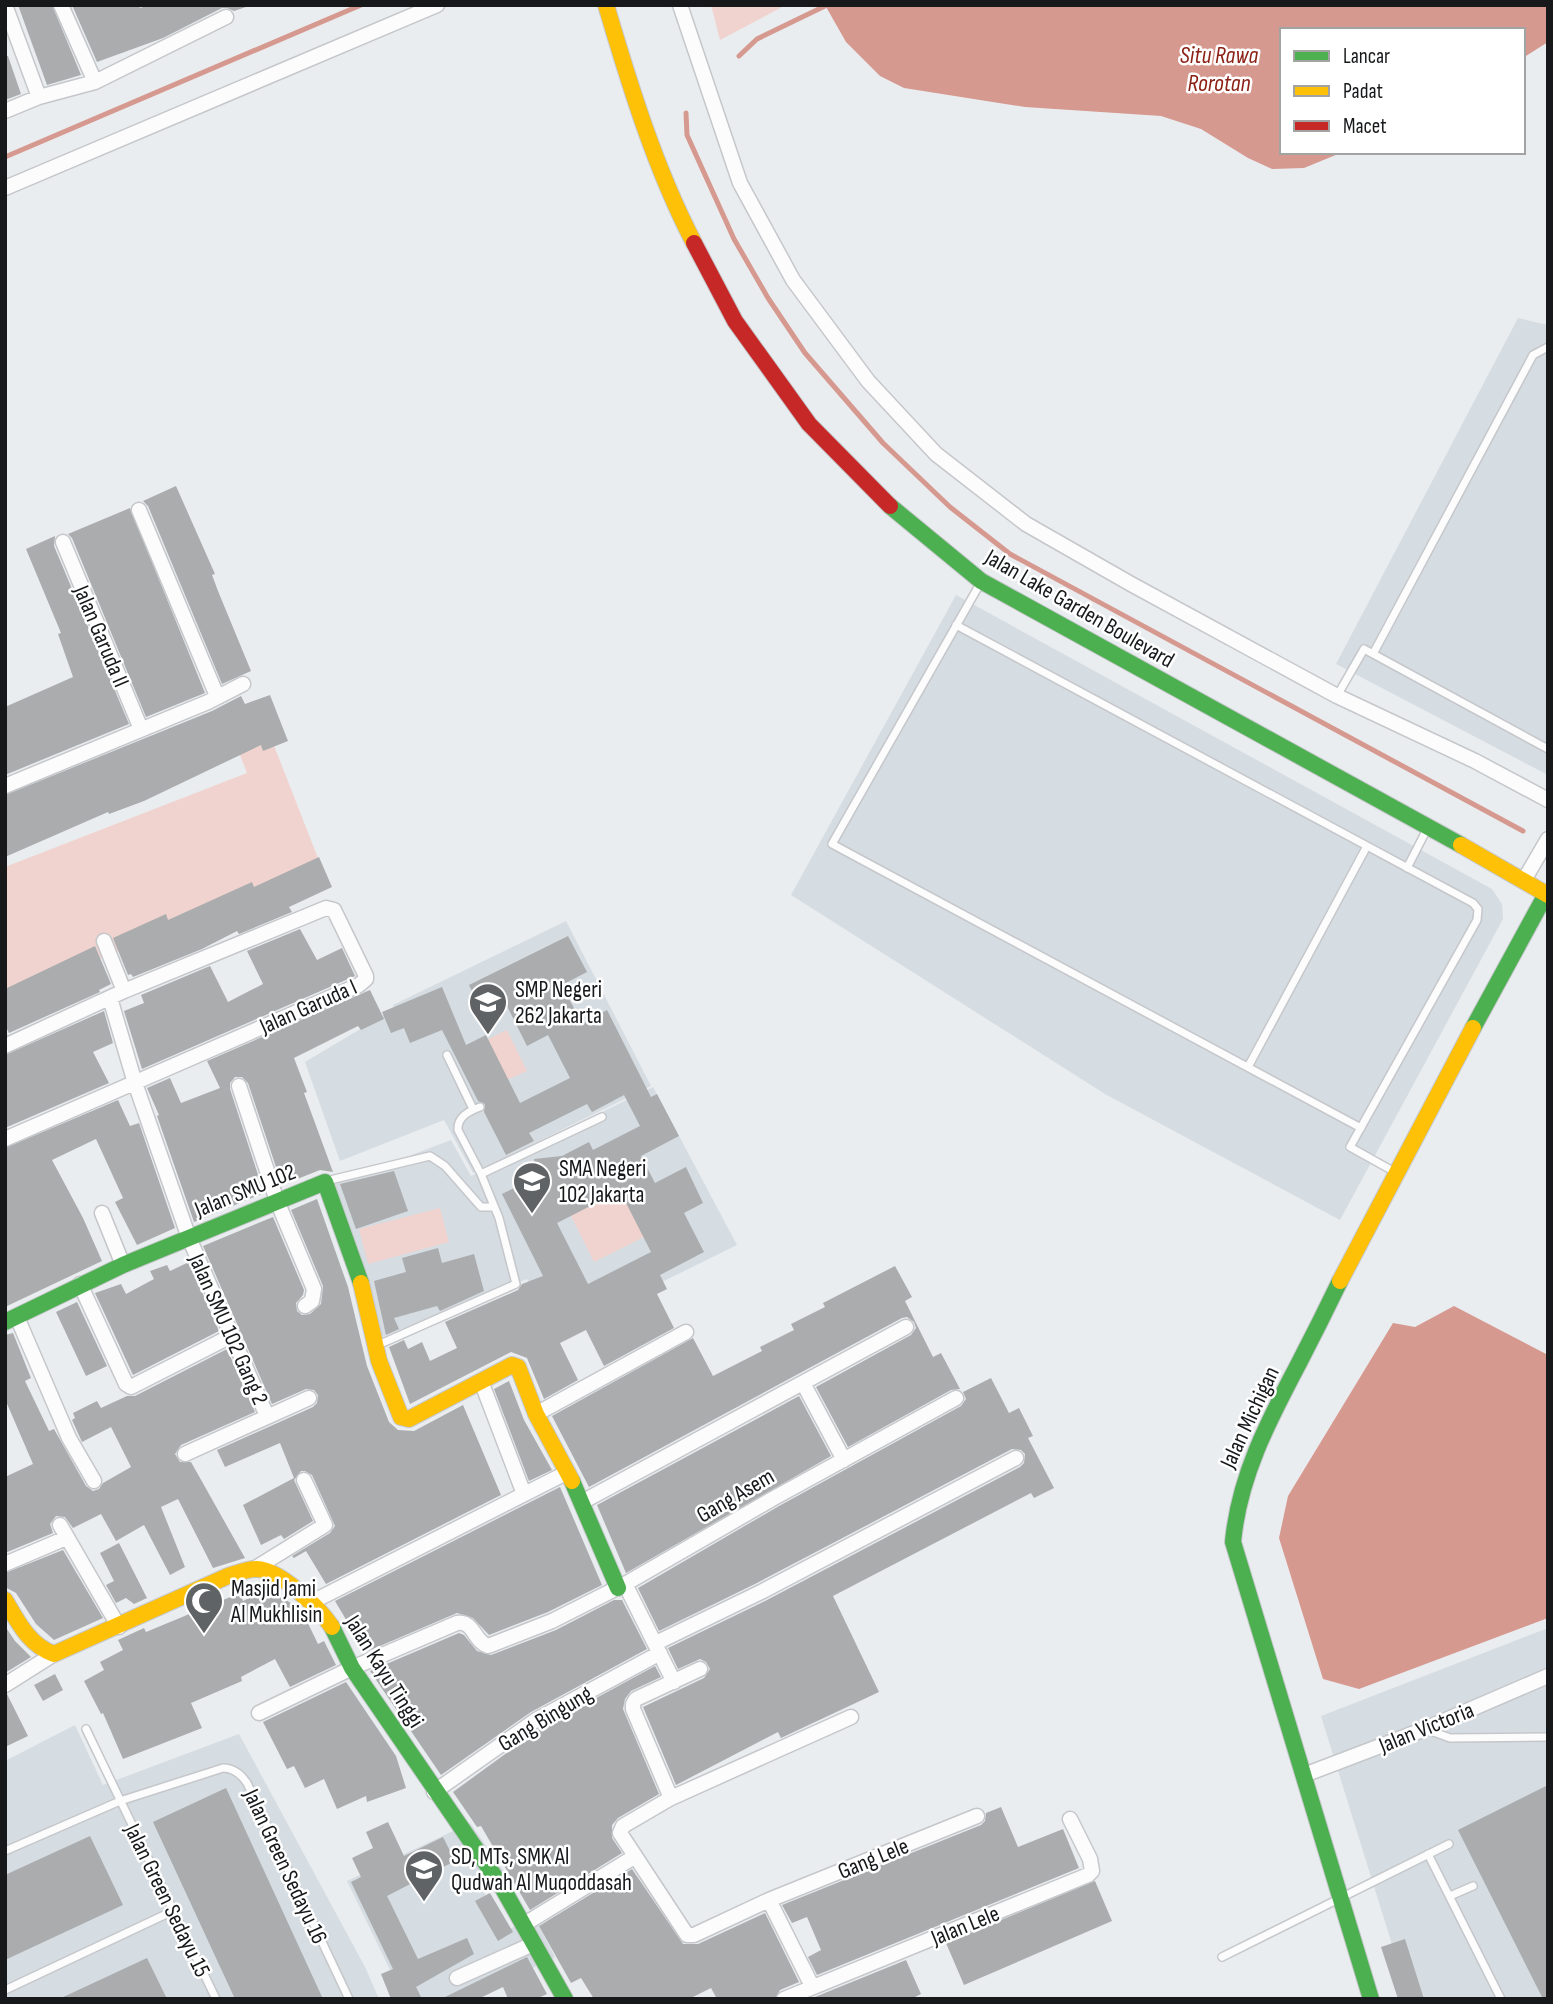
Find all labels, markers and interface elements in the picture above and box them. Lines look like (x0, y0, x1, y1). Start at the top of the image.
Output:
legend (1280, 28, 1525, 154)
water label: Situ Rawa Rorotan (1180, 41, 1258, 98)
text: Lancar (1343, 44, 1390, 69)
text: Padat (1343, 79, 1383, 104)
text: Macet (1343, 114, 1387, 139)
street label: Jalan Lake Garden Boulevard (979, 543, 1179, 674)
street label: Jalan Garuda II (67, 580, 135, 692)
street label: Jalan Garuda I (255, 973, 361, 1041)
place label: SMP Negeri 262 Jakarta (515, 976, 602, 1030)
school or university icon: SMP Negeri 262 Jakarta (467, 981, 509, 1036)
place label: SMA Negeri 102 Jakarta (559, 1155, 646, 1209)
street label: Jalan SMU 102 (190, 1158, 300, 1224)
school or university icon: SMA Negeri 102 Jakarta (511, 1160, 553, 1215)
street label: Jalan SMU 102 Gang 2 (182, 1249, 274, 1409)
street label: Jalan Michigan (1214, 1362, 1286, 1474)
street label: Gang Asem (692, 1462, 779, 1529)
place label: Masjid Jami Al Mukhlisin (230, 1575, 322, 1629)
mosque icon: Masjid Jami Al Mukhlisin (183, 1580, 225, 1635)
street label: Jalan Kayu Tinggi (338, 1609, 430, 1733)
street label: Gang Bingung (493, 1680, 598, 1758)
street label: Jalan Victoria (1374, 1696, 1478, 1760)
street label: Jalan Green Sedayu 16 (237, 1784, 333, 1948)
street label: Jalan Green Sedayu 15 (118, 1818, 216, 1982)
street label: Gang Lele (834, 1832, 913, 1886)
place label: SD, MTs, SMK Al Qudwah Al Muqoddasah (451, 1843, 632, 1897)
school or university icon: SD, MTs, SMK Al Qudwah Al Muqoddasah (403, 1848, 445, 1903)
street label: Jalan Lele (926, 1900, 1004, 1953)

